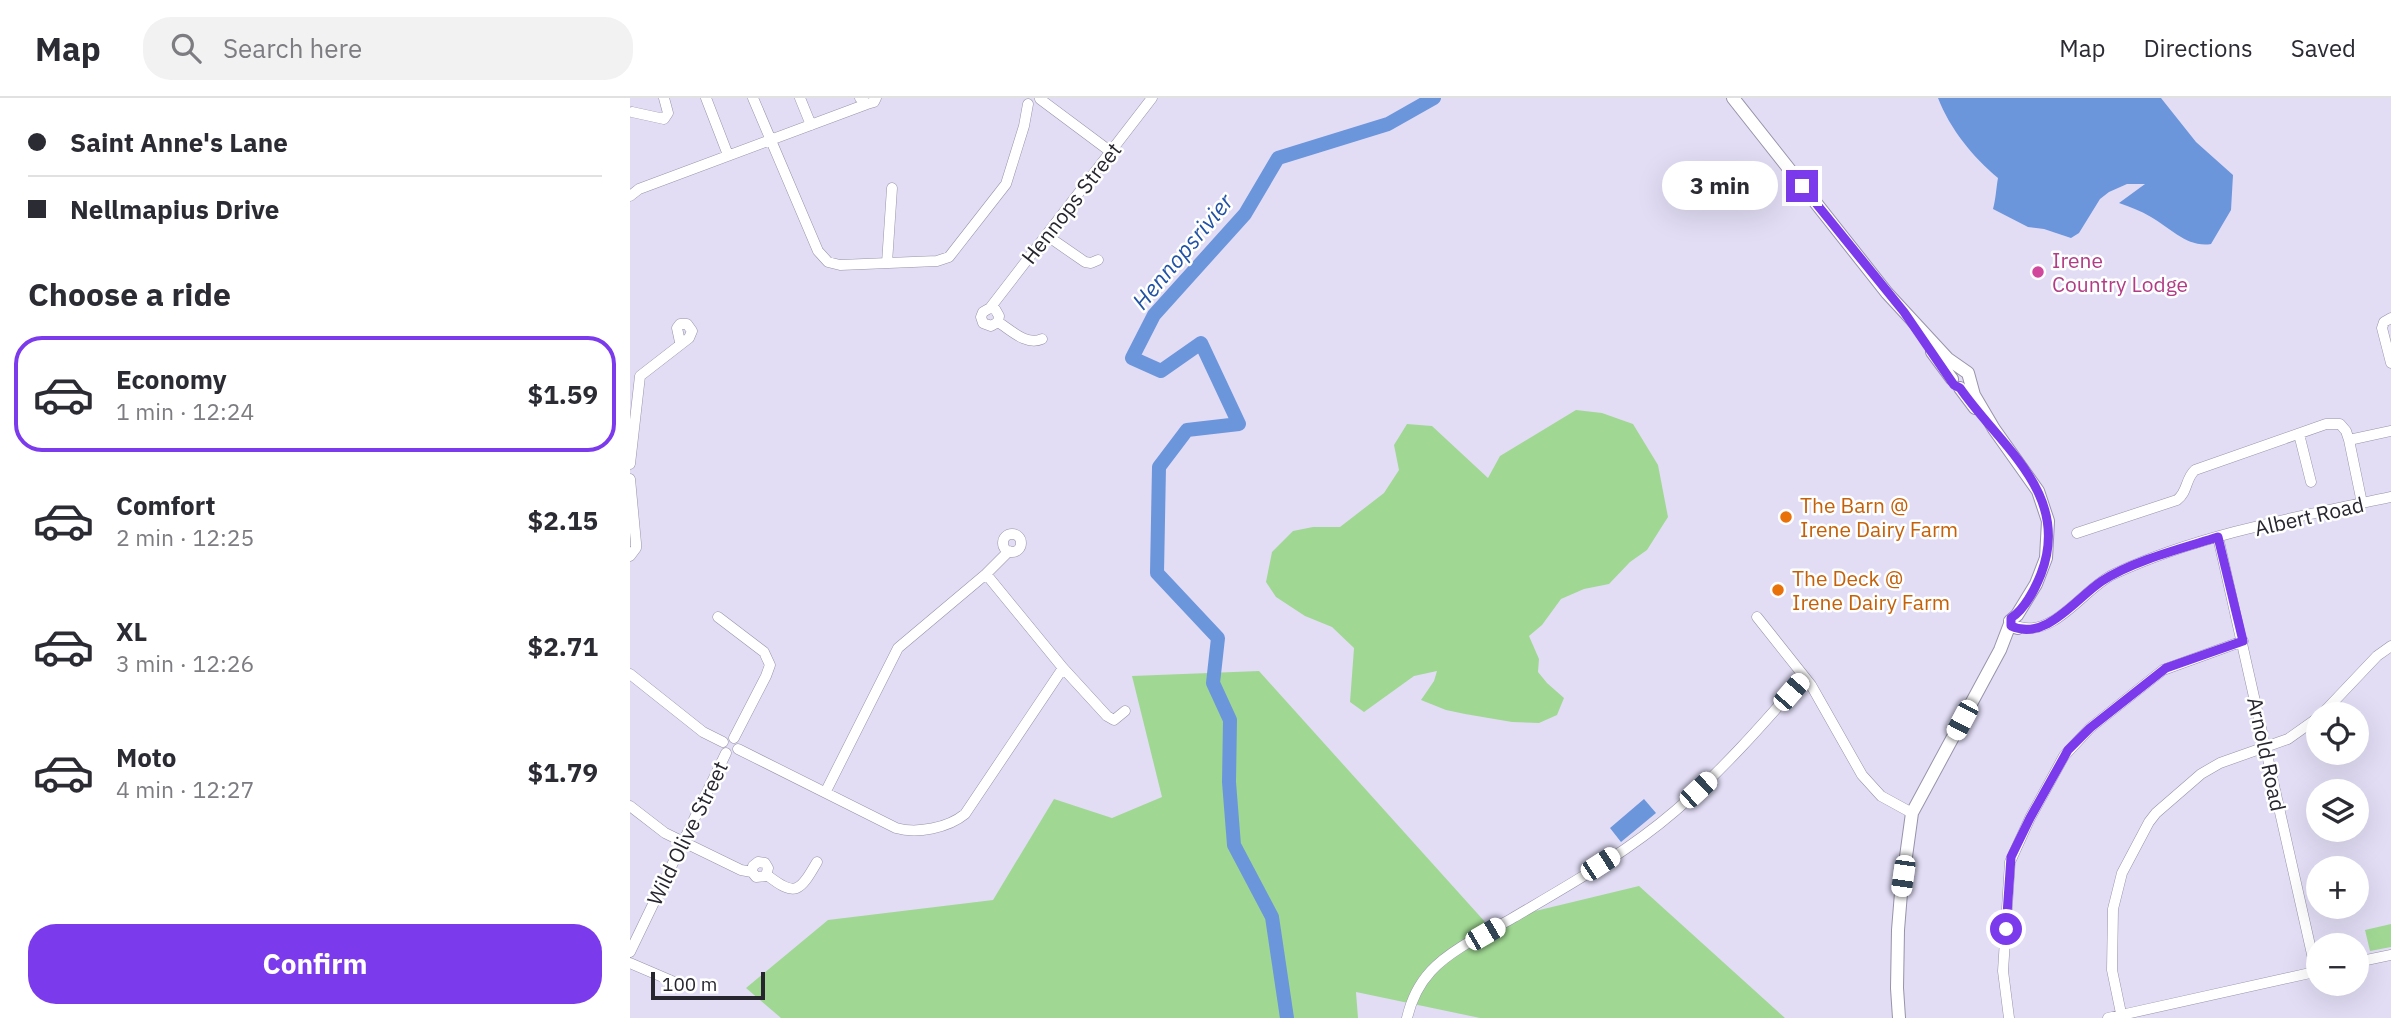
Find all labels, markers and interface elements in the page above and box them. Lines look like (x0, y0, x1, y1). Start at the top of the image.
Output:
search box (143, 17, 633, 80)
text: Map (35, 27, 101, 70)
icon: search (167, 29, 205, 67)
text: Search here (223, 31, 362, 65)
text: Map (2059, 32, 2105, 64)
text: Directions (2143, 32, 2253, 64)
text: Saved (2291, 32, 2356, 64)
text: Saint Anne's Lane (70, 125, 288, 159)
street label: Hennops Street (1015, 136, 1127, 270)
callout: 3 min (1662, 162, 1778, 210)
text: 3 min (1690, 170, 1750, 200)
route end (1786, 170, 1818, 202)
water label: Hennopsrivier (1125, 187, 1239, 315)
text: Nellmapius Drive (70, 192, 279, 226)
place label: Irene Country Lodge (2052, 246, 2188, 298)
marker: Irene Country Lodge (2030, 264, 2046, 280)
text: Choose a ride (28, 273, 231, 315)
text: Economy (116, 362, 227, 396)
icon: car (32, 363, 95, 426)
text: $1.59 (528, 377, 598, 411)
text: 1 min · 12:24 (116, 396, 254, 426)
text: Comfort (116, 488, 215, 522)
icon: car (32, 489, 95, 552)
street label: Albert Road (2252, 490, 2366, 542)
place label: The Barn @ Irene Dairy Farm (1800, 491, 1958, 543)
text: $2.15 (528, 503, 598, 537)
marker: The Barn @ Irene Dairy Farm (1778, 509, 1794, 525)
text: 2 min · 12:25 (116, 522, 254, 552)
place label: The Deck @ Irene Dairy Farm (1792, 564, 1950, 616)
marker: The Deck @ Irene Dairy Farm (1770, 582, 1786, 598)
text: XL (116, 614, 147, 648)
icon: car (32, 615, 95, 678)
text: $2.71 (528, 629, 598, 663)
text: 3 min · 12:26 (116, 648, 254, 678)
car (1770, 669, 1813, 715)
street label: Arnold Road (2241, 694, 2293, 814)
car (1943, 697, 1982, 743)
map controls (2306, 702, 2369, 996)
button: locate (2306, 702, 2369, 765)
text: Moto (116, 740, 176, 774)
icon: car (32, 741, 95, 804)
text: $1.79 (528, 755, 598, 789)
street label: Wild Olive Street (640, 756, 734, 910)
car (1676, 768, 1721, 812)
text: 4 min · 12:27 (116, 774, 254, 804)
button: layers (2306, 779, 2369, 842)
car (1577, 844, 1624, 884)
car (1890, 854, 1917, 898)
button: + (2306, 856, 2369, 919)
route start (1990, 913, 2022, 945)
car (1462, 914, 1509, 954)
button: Confirm (28, 924, 602, 1004)
button: − (2306, 933, 2369, 996)
scale bar (651, 969, 765, 1001)
text: 100 m (662, 972, 717, 996)

